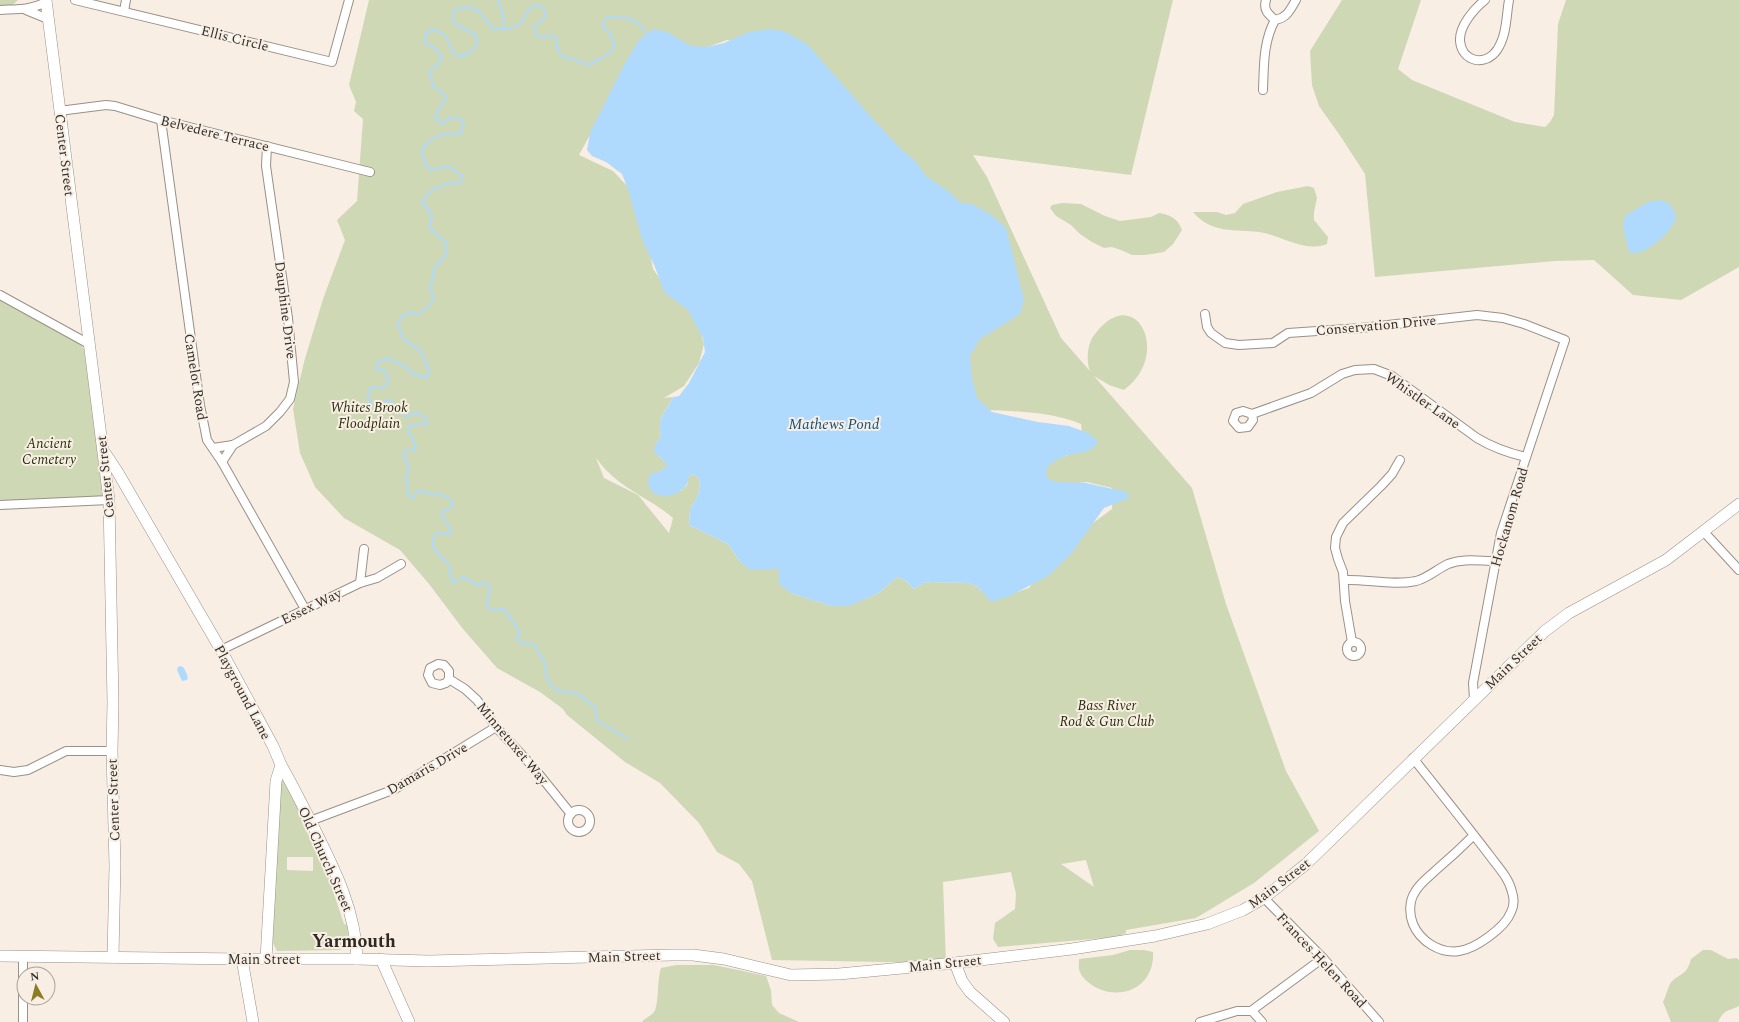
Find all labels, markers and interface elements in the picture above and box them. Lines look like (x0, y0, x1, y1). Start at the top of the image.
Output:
street label: Ellis Circle (199, 20, 271, 57)
street label: Belvedere Terrace (158, 110, 272, 157)
street label: Center Street (49, 113, 80, 197)
street label: Dauphine Drive (269, 260, 302, 361)
street label: Conservation Drive (1315, 310, 1437, 341)
street label: Camelot Road (178, 332, 213, 422)
street label: Whistler Lane (1381, 367, 1465, 434)
park label: Whites Brook Floodplain (330, 397, 408, 434)
water label: Mathews Pond (789, 413, 880, 436)
park label: Ancient Cemetery (22, 433, 77, 470)
street label: Center Street (91, 435, 120, 519)
street label: Hockanom Road (1485, 465, 1534, 570)
street label: Essex Way (277, 582, 346, 630)
street label: Main Street (1480, 628, 1547, 694)
street label: Playground Lane (209, 641, 277, 744)
park label: Bass River Rod & Gun Club (1060, 695, 1155, 732)
street label: Minnetuxet Way (472, 697, 554, 790)
street label: Damaris Drive (383, 737, 472, 800)
street label: Center Street (102, 758, 125, 842)
street label: Old Church Street (293, 803, 358, 915)
street label: Main Street (1244, 853, 1315, 914)
street label: Frances Helen Road (1272, 908, 1372, 1013)
district label: Yarmouth (312, 928, 396, 955)
street label: Main Street (587, 945, 661, 968)
street label: Main Street (227, 949, 301, 970)
street label: Main Street (908, 949, 983, 978)
north arrow (16, 966, 56, 1006)
text: N (29, 968, 40, 986)

